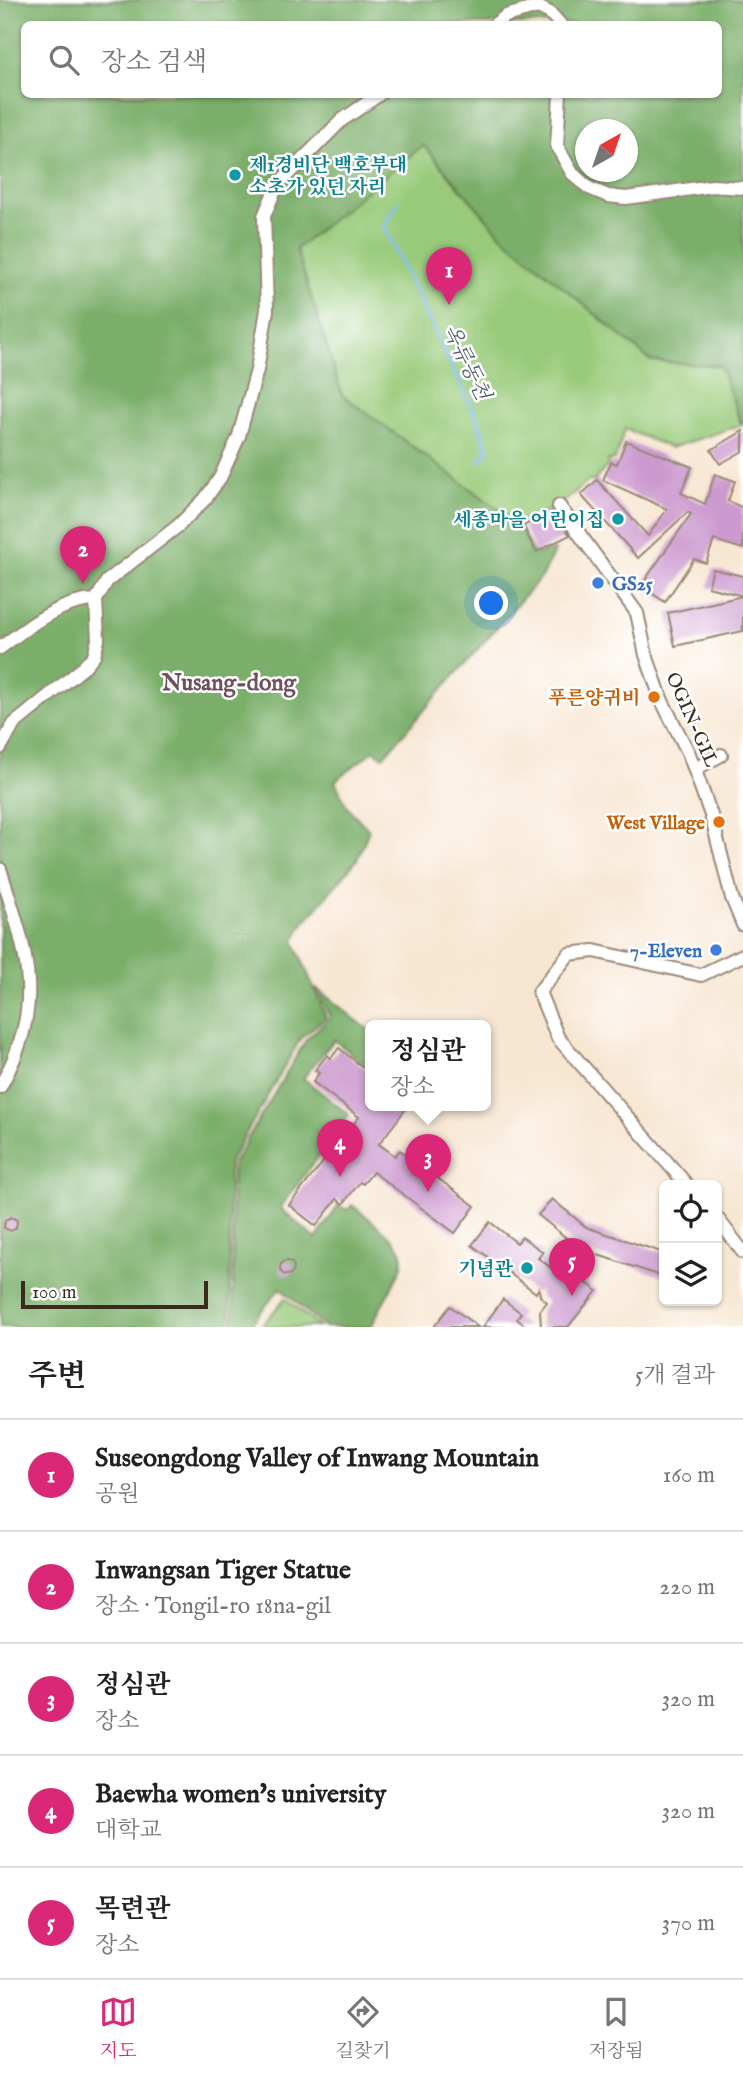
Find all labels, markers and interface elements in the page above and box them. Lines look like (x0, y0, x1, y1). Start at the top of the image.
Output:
search box (21, 21, 722, 98)
icon: search (45, 41, 83, 79)
text: 장소 검색 (101, 46, 207, 79)
north arrow (575, 119, 638, 182)
place label: 제1경비단 백호부대 소초가 있던 자리 (249, 154, 407, 200)
marker: 제1경비단 백호부대 소초가 있던 자리 (227, 167, 243, 183)
pin: 1 (426, 247, 472, 305)
water label: 옥류동천 (436, 320, 496, 407)
place label: 세종마을 어린이집 (453, 509, 604, 533)
marker: 세종마을 어린이집 (610, 511, 626, 527)
pin: 2 (60, 526, 106, 584)
place label: GS25 (612, 573, 653, 597)
marker: GS25 (590, 575, 606, 591)
your location (474, 586, 508, 620)
district label: Nusang-dong (161, 669, 297, 698)
street label: OGIN-GIL (660, 669, 723, 771)
place label: 푸른양귀비 (548, 687, 640, 711)
marker: 푸른양귀비 (646, 689, 662, 705)
place label: West Village (606, 812, 705, 836)
marker: West Village (711, 814, 727, 830)
place label: 7-Eleven (630, 940, 702, 964)
marker: 7-Eleven (708, 942, 724, 958)
popup (365, 1020, 491, 1111)
text: 정심관 (390, 1035, 466, 1068)
text: 장소 (390, 1073, 435, 1102)
pin: 4 (317, 1119, 363, 1177)
pin: 3 (405, 1134, 451, 1192)
map controls (659, 1180, 722, 1306)
button: locate (659, 1180, 722, 1243)
pin: 5 (549, 1238, 595, 1296)
button: layers (659, 1243, 722, 1306)
place label: 기념관 (458, 1258, 514, 1282)
marker: 기념관 (519, 1260, 535, 1276)
scale bar (21, 1278, 208, 1310)
text: 100 m (32, 1281, 76, 1305)
text: 주변 (28, 1358, 86, 1396)
text: 5개 결과 (635, 1361, 715, 1390)
text: Suseongdong Valley of Inwang Mountain (95, 1442, 539, 1475)
text: 1 (47, 1461, 55, 1490)
text: 160 m (663, 1461, 715, 1490)
text: 공원 (95, 1480, 139, 1509)
text: Inwangsan Tiger Statue (95, 1554, 351, 1587)
text: 2 (46, 1573, 56, 1602)
text: 220 m (659, 1573, 715, 1602)
text: 장소 · Tongil-ro 18na-gil (95, 1592, 331, 1621)
text: 정심관 (95, 1669, 170, 1702)
text: 3 (47, 1685, 55, 1714)
text: 320 m (662, 1685, 715, 1714)
text: 장소 (95, 1707, 139, 1736)
text: Baewha women's university (95, 1778, 386, 1811)
text: 4 (45, 1797, 57, 1826)
text: 320 m (662, 1797, 715, 1826)
text: 대학교 (95, 1816, 162, 1845)
text: 목련관 (95, 1893, 170, 1926)
text: 5 (47, 1909, 55, 1938)
text: 370 m (662, 1909, 715, 1938)
text: 장소 (95, 1931, 139, 1960)
tab: 지도 (99, 1993, 137, 2064)
tab: 길찾기 (335, 1993, 390, 2064)
tab: 저장됨 (589, 1993, 644, 2064)

